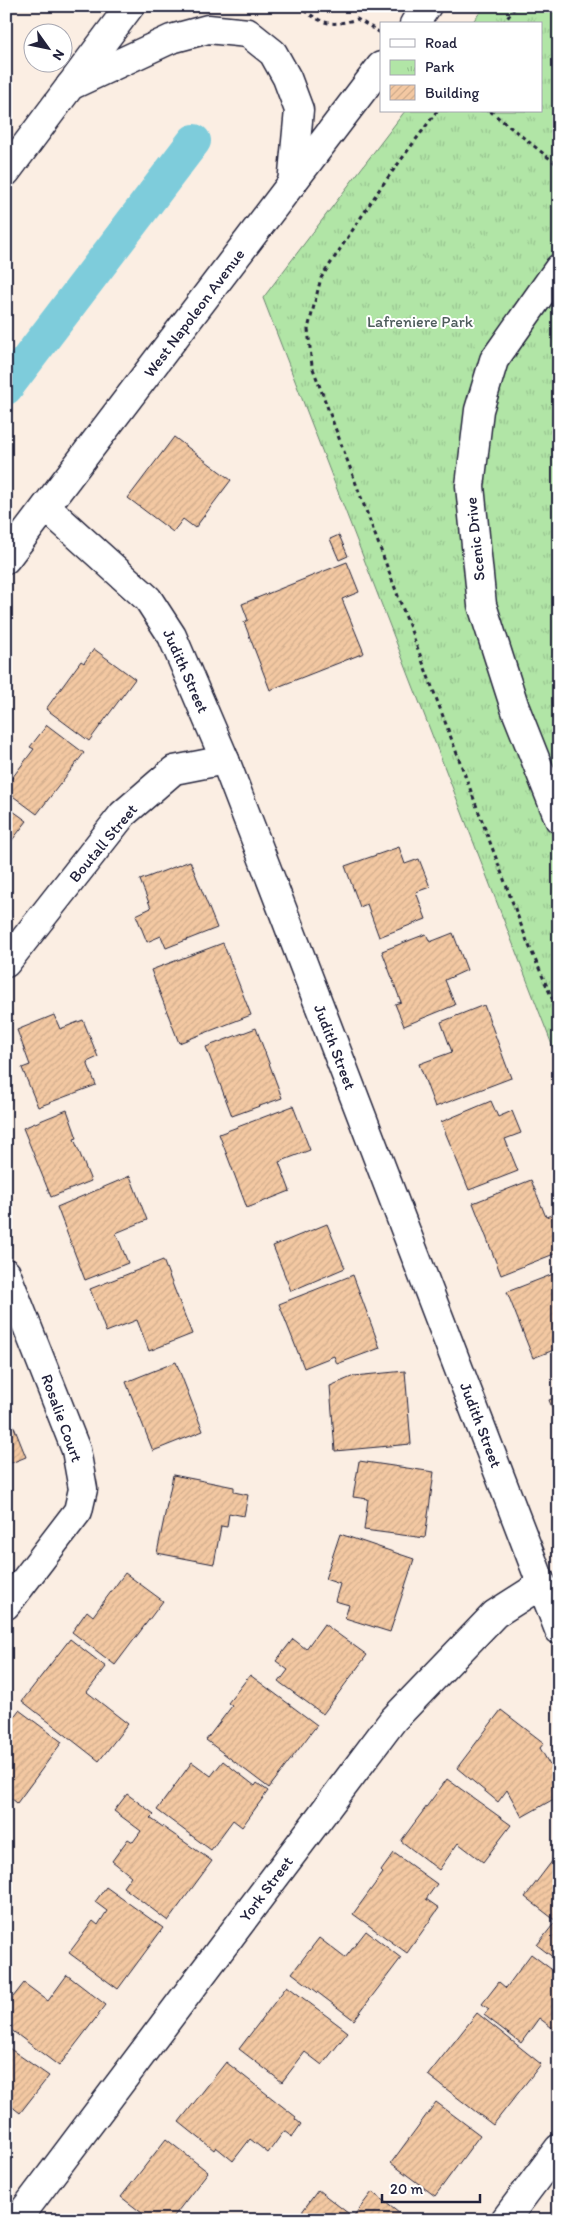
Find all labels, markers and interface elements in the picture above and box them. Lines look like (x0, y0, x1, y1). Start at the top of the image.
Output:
north arrow (22, 22, 72, 72)
legend (380, 22, 542, 112)
text: Road (425, 34, 458, 52)
text: N (49, 46, 68, 63)
text: Park (425, 58, 455, 76)
text: Building (425, 84, 479, 102)
street label: West Napoleon Avenue (139, 245, 249, 381)
park label: Lafreniere Park (367, 312, 474, 331)
street label: Scenic Drive (461, 496, 489, 582)
street label: Judith Street (159, 626, 213, 716)
street label: Boutall Street (65, 800, 141, 886)
street label: Judith Street (310, 1002, 360, 1092)
street label: Rosalie Court (37, 1371, 87, 1465)
street label: Judith Street (456, 1380, 506, 1470)
street label: York Street (235, 1853, 297, 1925)
scale bar (382, 2171, 480, 2203)
text: 20 m (390, 2180, 424, 2198)

